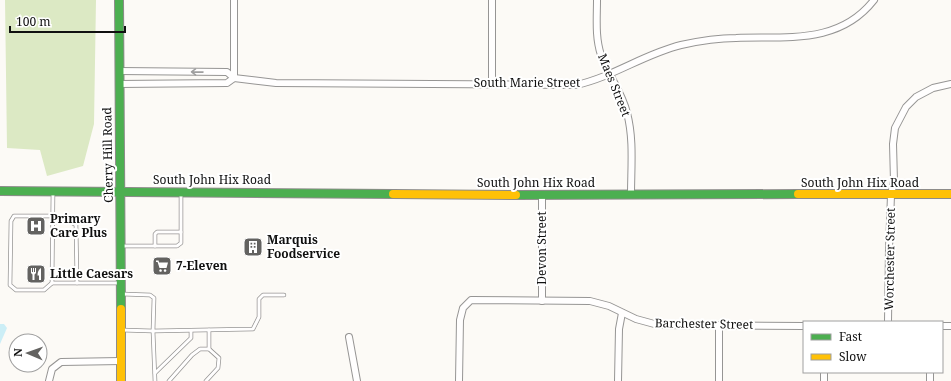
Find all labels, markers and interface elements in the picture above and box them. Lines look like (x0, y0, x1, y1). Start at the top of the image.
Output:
scale bar (10, 8, 125, 34)
text: 100 m (16, 13, 51, 30)
street label: Maes Street (594, 51, 635, 119)
one-way arrow (191, 68, 204, 76)
street label: South Marie Street (474, 74, 580, 91)
street label: Cherry Hill Road (98, 107, 117, 203)
street label: South John Hix Road (153, 171, 272, 188)
street label: South John Hix Road (477, 174, 596, 191)
street label: South John Hix Road (801, 174, 920, 191)
street label: Worchester Street (880, 208, 899, 310)
place label: Primary Care Plus (50, 210, 107, 241)
street label: Devon Street (533, 211, 550, 285)
hospital icon: Primary Care Plus (25, 215, 47, 237)
place label: Marquis Foodservice (267, 231, 340, 262)
building icon: Marquis Foodservice (242, 236, 264, 258)
supermarket icon: 7-Eleven (151, 255, 173, 277)
place label: 7-Eleven (176, 257, 228, 274)
restaurant icon: Little Caesars (25, 263, 47, 285)
place label: Little Caesars (50, 265, 133, 282)
street label: Barchester Street (655, 314, 753, 333)
legend (803, 321, 943, 373)
text: Fast (839, 328, 862, 345)
north arrow (8, 333, 48, 373)
text: N (10, 348, 25, 357)
text: Slow (839, 348, 867, 365)

